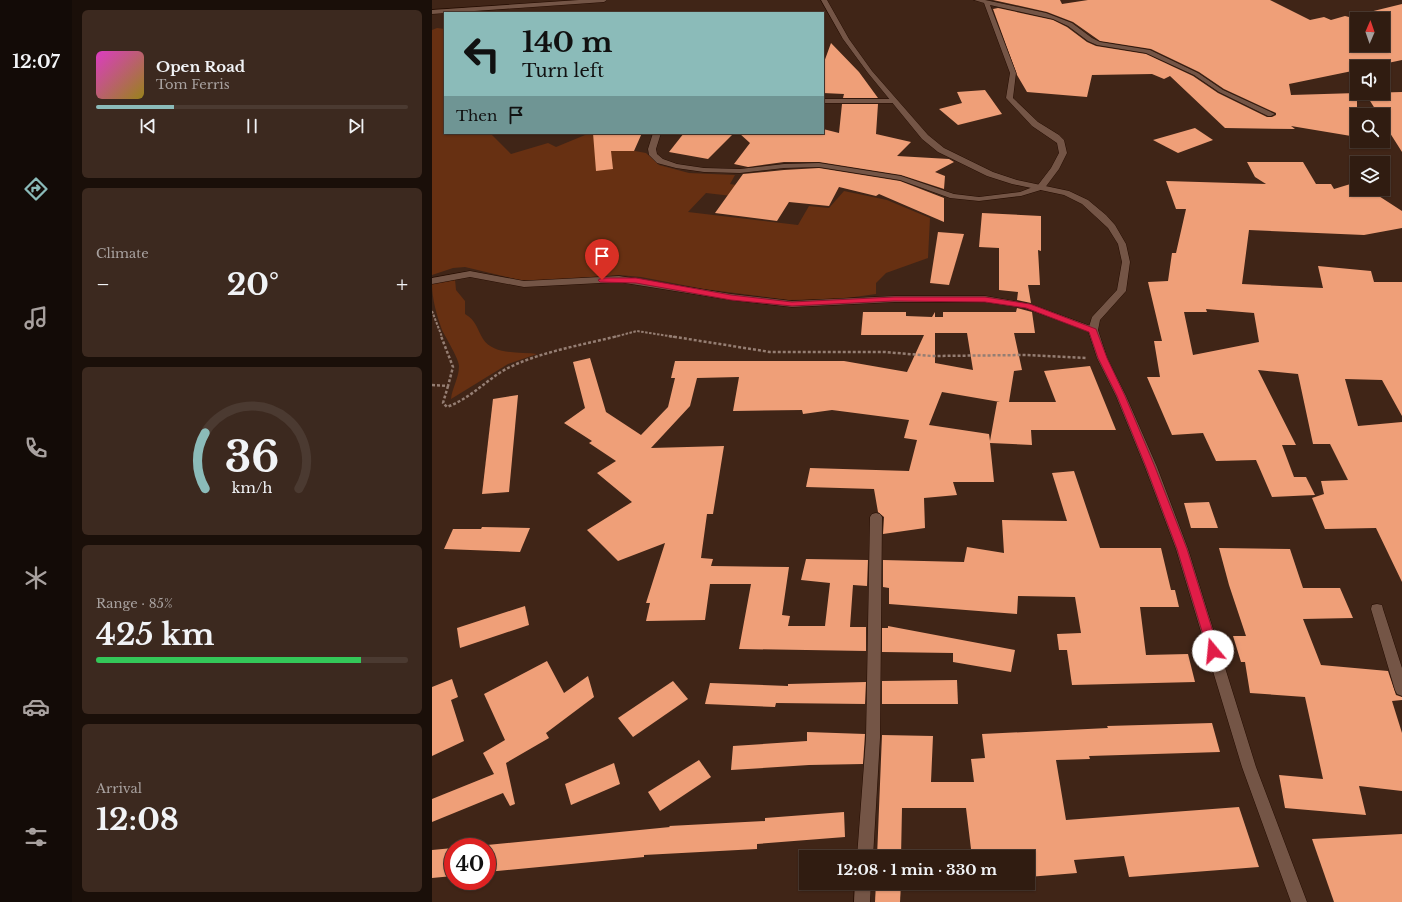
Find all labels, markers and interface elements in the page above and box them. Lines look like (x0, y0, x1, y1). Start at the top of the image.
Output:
north arrow (1350, 12, 1390, 52)
map controls (1350, 12, 1390, 196)
text: 140 m (522, 25, 612, 60)
icon: left (456, 28, 508, 80)
text: 12:07 (12, 51, 60, 73)
text: Open Road (156, 57, 245, 76)
text: Turn left (522, 60, 604, 82)
button: sound (1350, 60, 1390, 100)
text: Tom Ferris (156, 76, 230, 93)
icon: arrive (505, 104, 527, 126)
text: Then (456, 106, 497, 125)
button: search (1350, 108, 1390, 148)
icon: previous (137, 115, 159, 137)
icon: pause (241, 115, 263, 137)
icon: next (345, 115, 367, 137)
button: layers (1350, 156, 1390, 196)
icon: directions (22, 175, 50, 203)
pin (585, 239, 619, 280)
text: Climate (96, 245, 149, 262)
icon: arrive (591, 245, 613, 267)
text: 20° (227, 266, 279, 303)
text: − (96, 271, 110, 298)
text: + (396, 271, 408, 298)
icon: music (22, 304, 50, 332)
text: 36 (225, 432, 279, 483)
icon: phone (22, 434, 50, 462)
text: km/h (232, 479, 272, 497)
icon: climate (22, 564, 50, 592)
text: Range · 85% (96, 595, 173, 612)
text: 425 km (96, 616, 214, 653)
position arrow (1192, 630, 1234, 672)
icon: car (22, 693, 50, 721)
text: Arrival (96, 780, 142, 797)
text: 12:08 (96, 801, 179, 838)
icon: filters (22, 823, 50, 851)
speed limit sign: 40 (444, 838, 496, 890)
text: 12:08 · 1 min · 330 m (837, 860, 997, 879)

